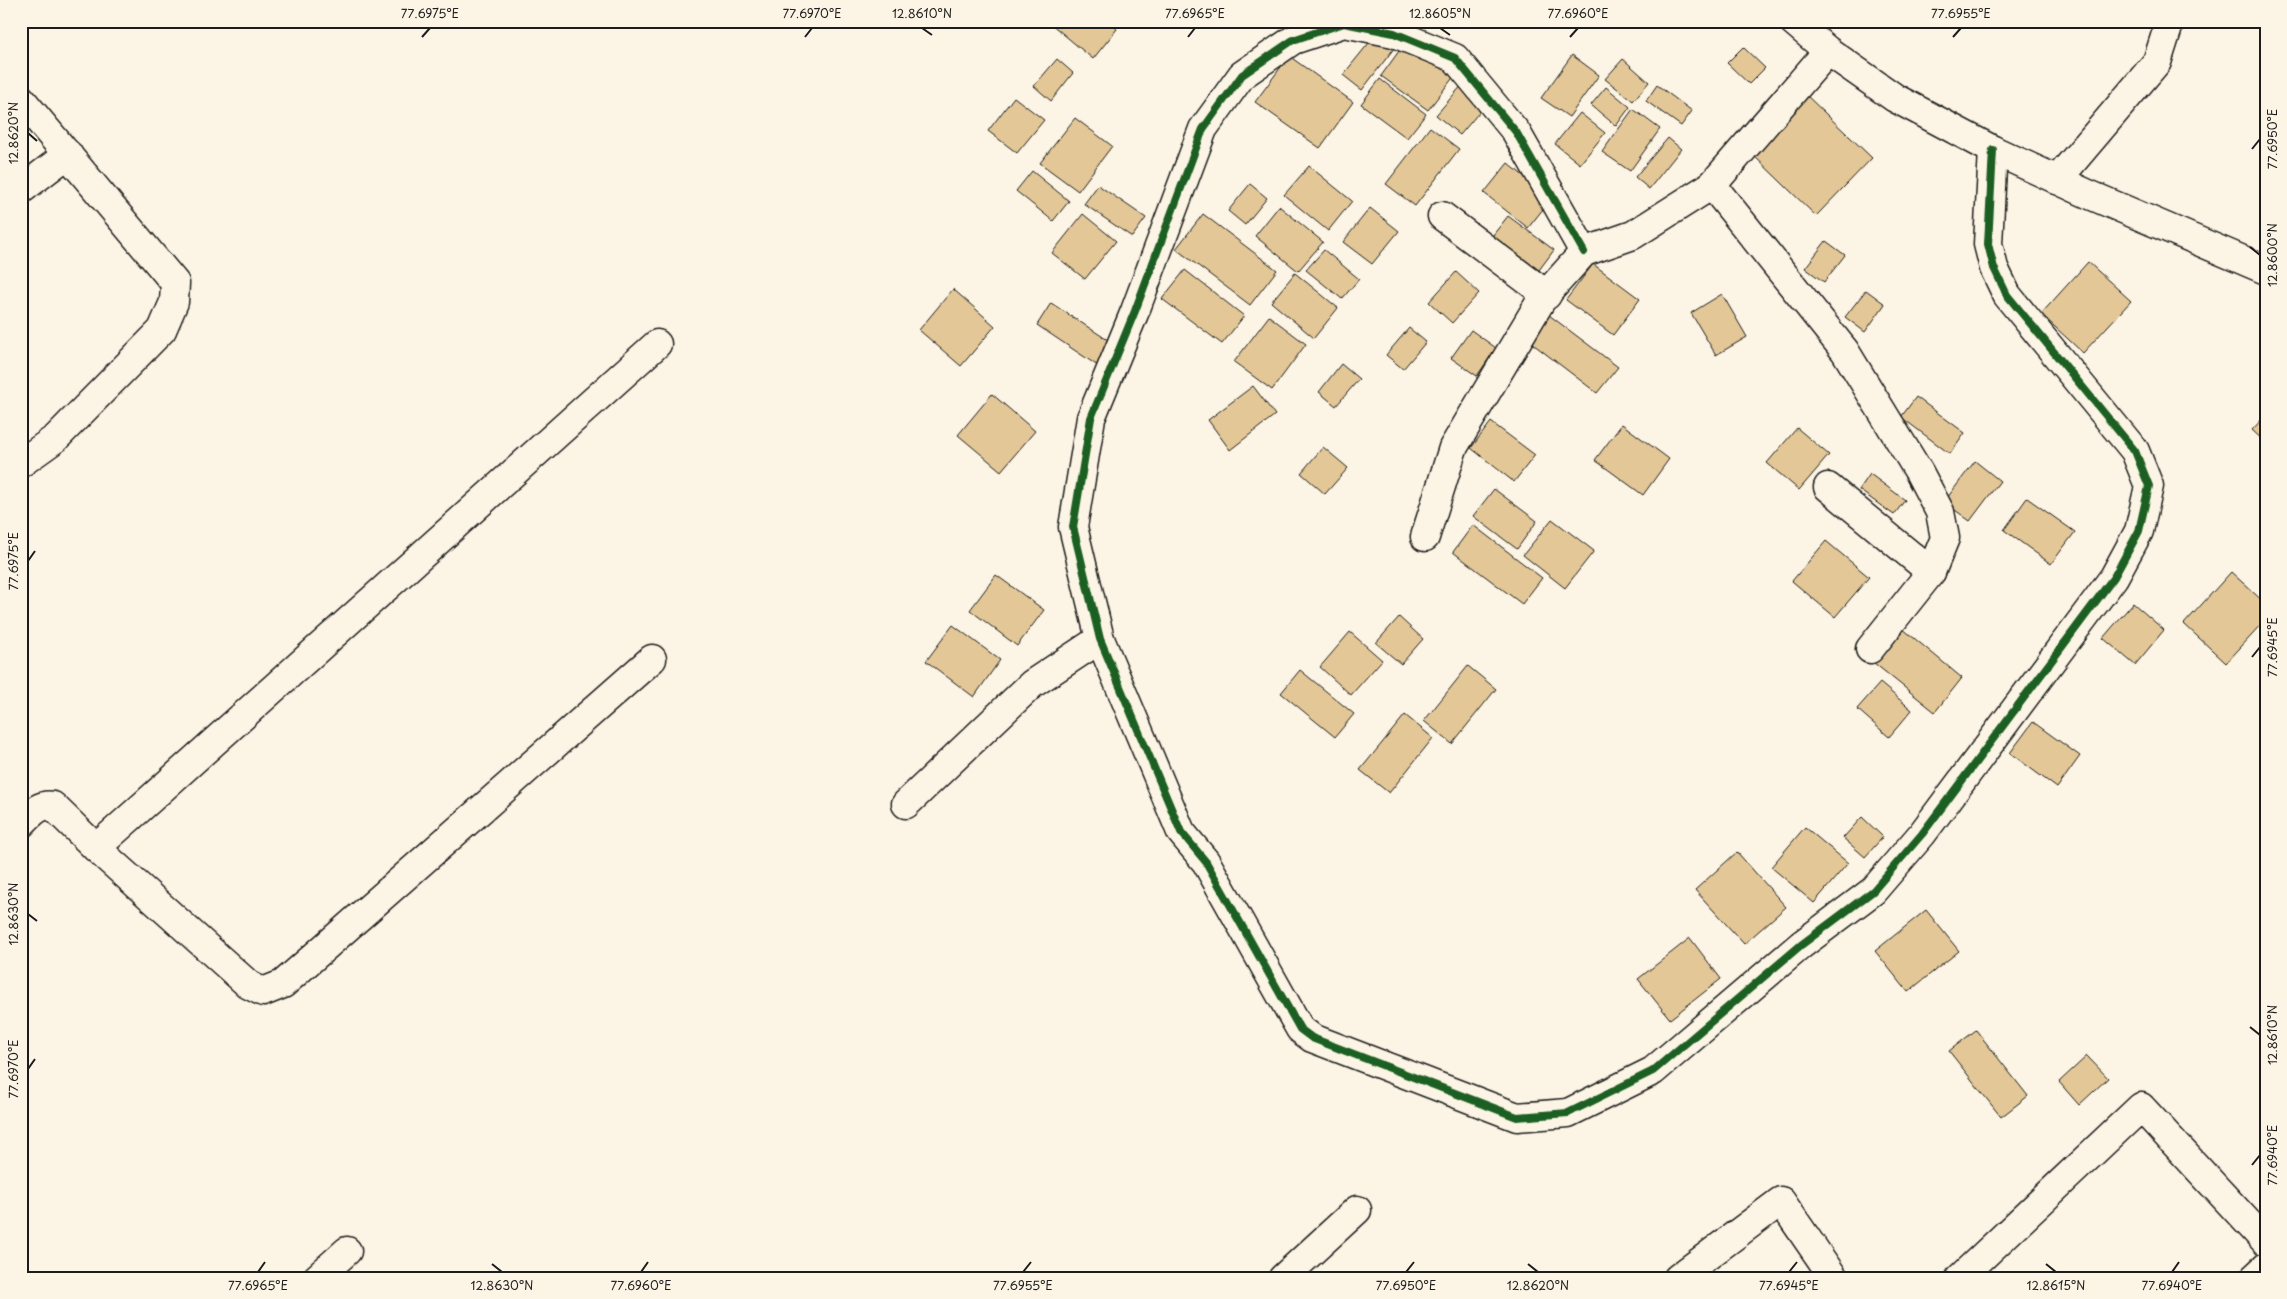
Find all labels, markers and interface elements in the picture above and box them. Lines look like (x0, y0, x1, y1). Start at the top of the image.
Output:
text: 77.6975°E (401, 4, 459, 22)
text: 77.6970°E (782, 4, 842, 22)
text: 12.8610°N (892, 4, 952, 22)
text: 77.6965°E (1165, 4, 1225, 22)
text: 12.8605°N (1409, 4, 1471, 22)
text: 77.6960°E (1548, 4, 1608, 22)
text: 77.6955°E (1931, 4, 1991, 22)
text: 12.8620°N (4, 102, 22, 164)
text: 77.6950°E (2263, 109, 2281, 169)
text: 12.8600°N (2263, 223, 2281, 287)
text: 77.6975°E (4, 532, 22, 590)
text: 77.6945°E (2263, 617, 2281, 677)
text: 12.8630°N (4, 883, 22, 945)
text: 12.8610°N (2263, 1005, 2281, 1065)
text: 77.6970°E (4, 1039, 22, 1099)
text: 77.6940°E (2263, 1125, 2281, 1185)
text: 77.6965°E (228, 1276, 288, 1294)
text: 12.8630°N (471, 1276, 533, 1294)
text: 77.6960°E (611, 1276, 671, 1294)
text: 77.6955°E (993, 1276, 1053, 1294)
text: 77.6950°E (1376, 1276, 1436, 1294)
text: 12.8620°N (1507, 1276, 1569, 1294)
text: 77.6945°E (1759, 1276, 1819, 1294)
text: 12.8615°N (2027, 1276, 2085, 1294)
text: 77.6940°E (2142, 1276, 2202, 1294)

